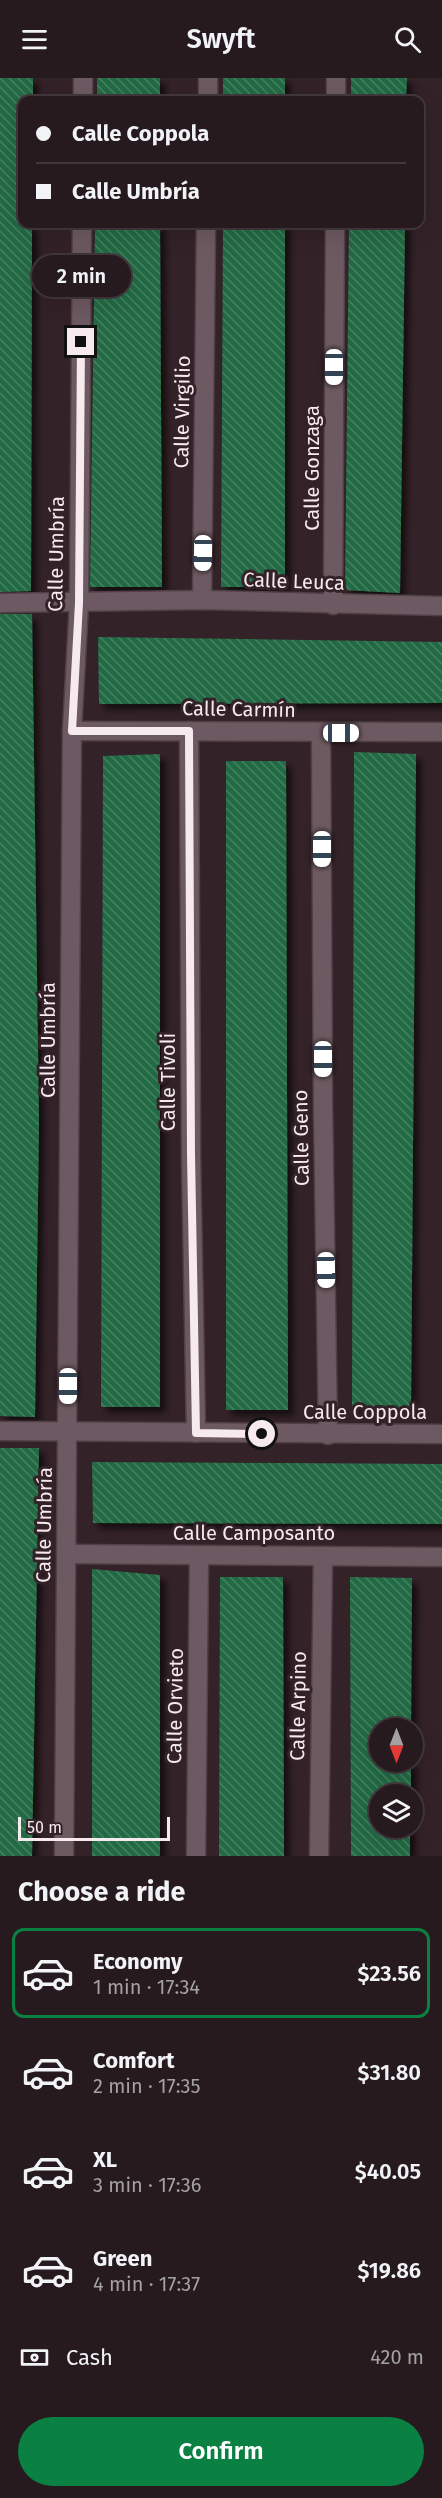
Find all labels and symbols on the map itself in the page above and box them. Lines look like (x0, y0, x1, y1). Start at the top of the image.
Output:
callout: 2 min (32, 255, 130, 297)
route end (67, 328, 94, 355)
car (325, 349, 343, 385)
street label: Calle Virgilio (169, 355, 195, 469)
street label: Calle Gonzaga (300, 405, 324, 531)
street label: Calle Umbría (43, 496, 69, 612)
car (194, 535, 212, 571)
street label: Calle Leuca (243, 567, 345, 595)
street label: Calle Carmín (182, 696, 296, 722)
car (323, 724, 359, 742)
car (313, 831, 331, 867)
street label: Calle Umbría (36, 982, 60, 1098)
street label: Calle Tivoli (156, 1033, 180, 1131)
car (314, 1041, 332, 1077)
street label: Calle Geno (288, 1090, 314, 1186)
car (317, 1252, 335, 1288)
car (59, 1368, 77, 1404)
street label: Calle Coppola (303, 1400, 427, 1424)
route start (248, 1420, 275, 1447)
street label: Calle Umbría (31, 1467, 57, 1583)
street label: Calle Camposanto (173, 1521, 335, 1545)
street label: Calle Orvieto (162, 1648, 188, 1764)
street label: Calle Arpino (285, 1651, 311, 1761)
north arrow (369, 1718, 423, 1772)
scale bar (18, 1814, 170, 1842)

